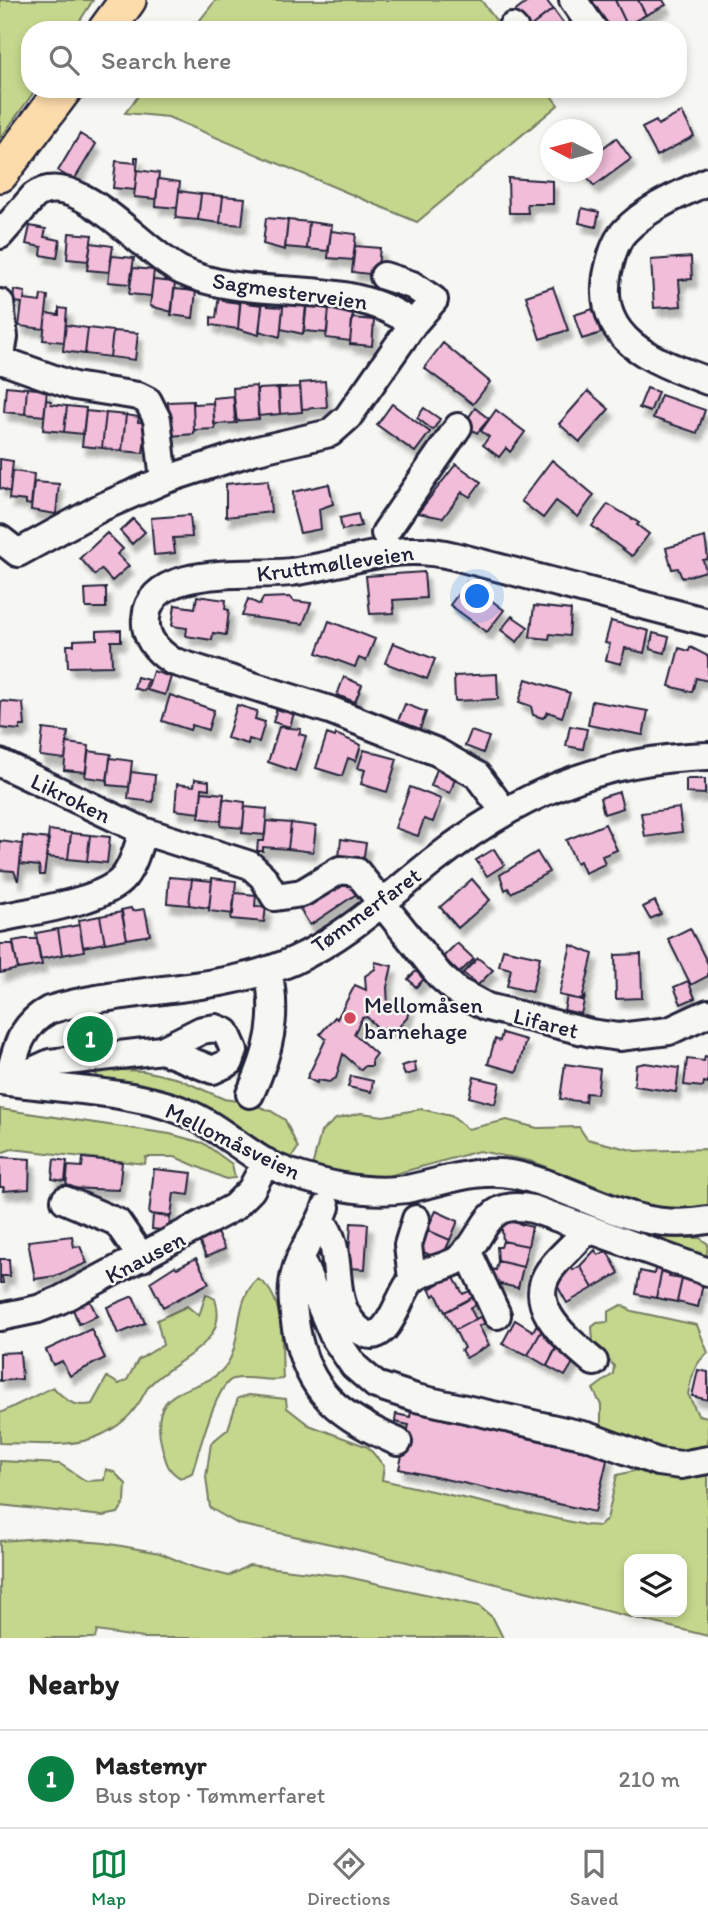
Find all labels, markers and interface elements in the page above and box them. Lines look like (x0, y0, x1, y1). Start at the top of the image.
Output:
search box (21, 21, 687, 98)
icon: search (45, 41, 83, 79)
text: Search here (101, 44, 231, 76)
north arrow (540, 119, 603, 182)
street label: Sagmesterveien (211, 266, 369, 316)
street label: Kruttmølleveien (255, 538, 415, 588)
your location (460, 579, 494, 613)
street label: Likroken (26, 767, 116, 829)
street label: Tømmerfaret (306, 861, 427, 959)
place label: Mellomåsen barnehage (364, 991, 483, 1045)
street label: Lifaret (511, 1001, 582, 1045)
marker: Mellomåsen barnehage (342, 1010, 358, 1026)
pin: 1 (67, 1013, 113, 1065)
street label: Mellomåsveien (161, 1096, 305, 1186)
street label: Knausen (100, 1224, 190, 1290)
map controls (624, 1554, 687, 1617)
button: layers (624, 1554, 687, 1617)
text: Nearby (28, 1665, 119, 1702)
text: Mastemyr (95, 1749, 207, 1781)
text: 1 (46, 1765, 56, 1793)
text: 210 m (619, 1765, 680, 1793)
text: Bus stop · Tømmerfaret (95, 1781, 325, 1809)
tab: Map (90, 1845, 128, 1910)
tab: Directions (307, 1845, 391, 1910)
tab: Saved (570, 1845, 618, 1910)

